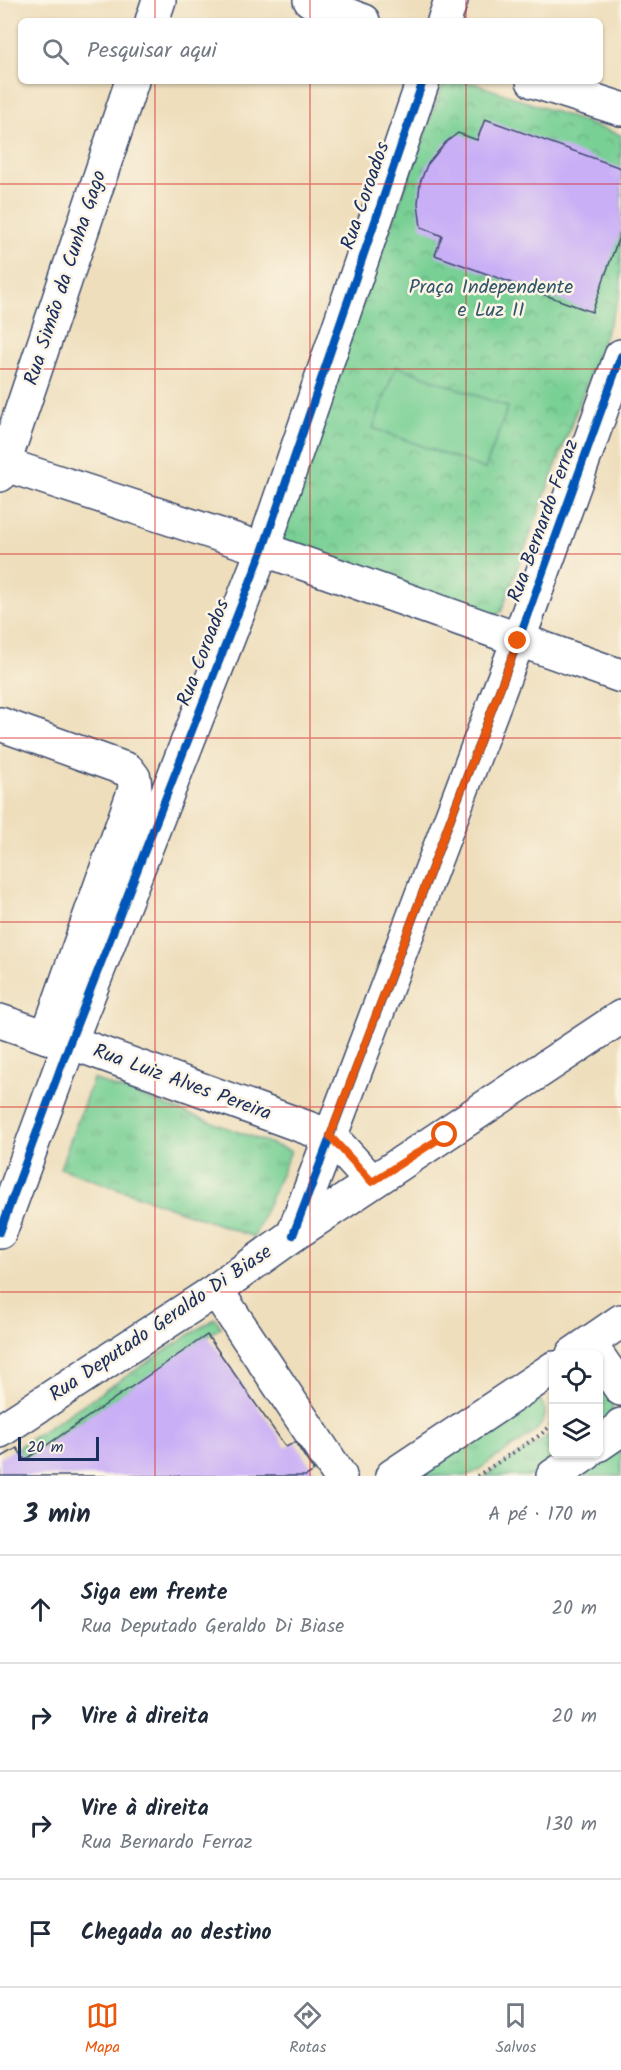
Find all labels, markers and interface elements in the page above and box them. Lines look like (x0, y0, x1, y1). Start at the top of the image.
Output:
search box (18, 18, 603, 84)
text: Pesquisar aqui (87, 34, 217, 69)
icon: search (39, 35, 72, 68)
street label: Rua Coroados (333, 137, 400, 254)
street label: Rua Simão da Cunha Gago (16, 166, 116, 390)
park label: Praça Independente e Luz II (409, 272, 573, 327)
street label: Rua Bernardo Ferraz (500, 435, 588, 607)
street label: Rua Coroados (169, 594, 239, 711)
route end (504, 627, 530, 653)
street label: Rua Luiz Alves Pereira (88, 1036, 276, 1130)
route start (431, 1121, 457, 1147)
street label: Rua Deputado Geraldo Di Biase (43, 1237, 279, 1411)
map controls (549, 1350, 603, 1458)
button: locate (549, 1350, 603, 1404)
button: layers (549, 1404, 603, 1458)
scale bar (18, 1434, 99, 1462)
text: 20 m (27, 1435, 63, 1460)
text: 3 min (24, 1494, 91, 1536)
text: A pé · 170 m (488, 1499, 597, 1531)
text: Siga em frente (81, 1576, 227, 1611)
icon: ahead (24, 1593, 57, 1626)
text: 20 m (551, 1593, 597, 1625)
text: Rua Deputado Geraldo Di Biase (81, 1611, 344, 1643)
text: Vire à direita (81, 1700, 209, 1735)
icon: right (24, 1701, 57, 1734)
text: 20 m (551, 1701, 597, 1733)
text: Vire à direita (81, 1792, 209, 1827)
icon: right (24, 1809, 57, 1842)
text: 130 m (545, 1809, 597, 1841)
text: Rua Bernardo Ferraz (81, 1827, 253, 1859)
text: Chegada ao destino (81, 1916, 272, 1951)
icon: arrive (24, 1917, 57, 1950)
tab: Mapa (85, 1999, 120, 2060)
tab: Rotas (289, 1999, 326, 2060)
tab: Salvos (496, 1999, 536, 2060)

